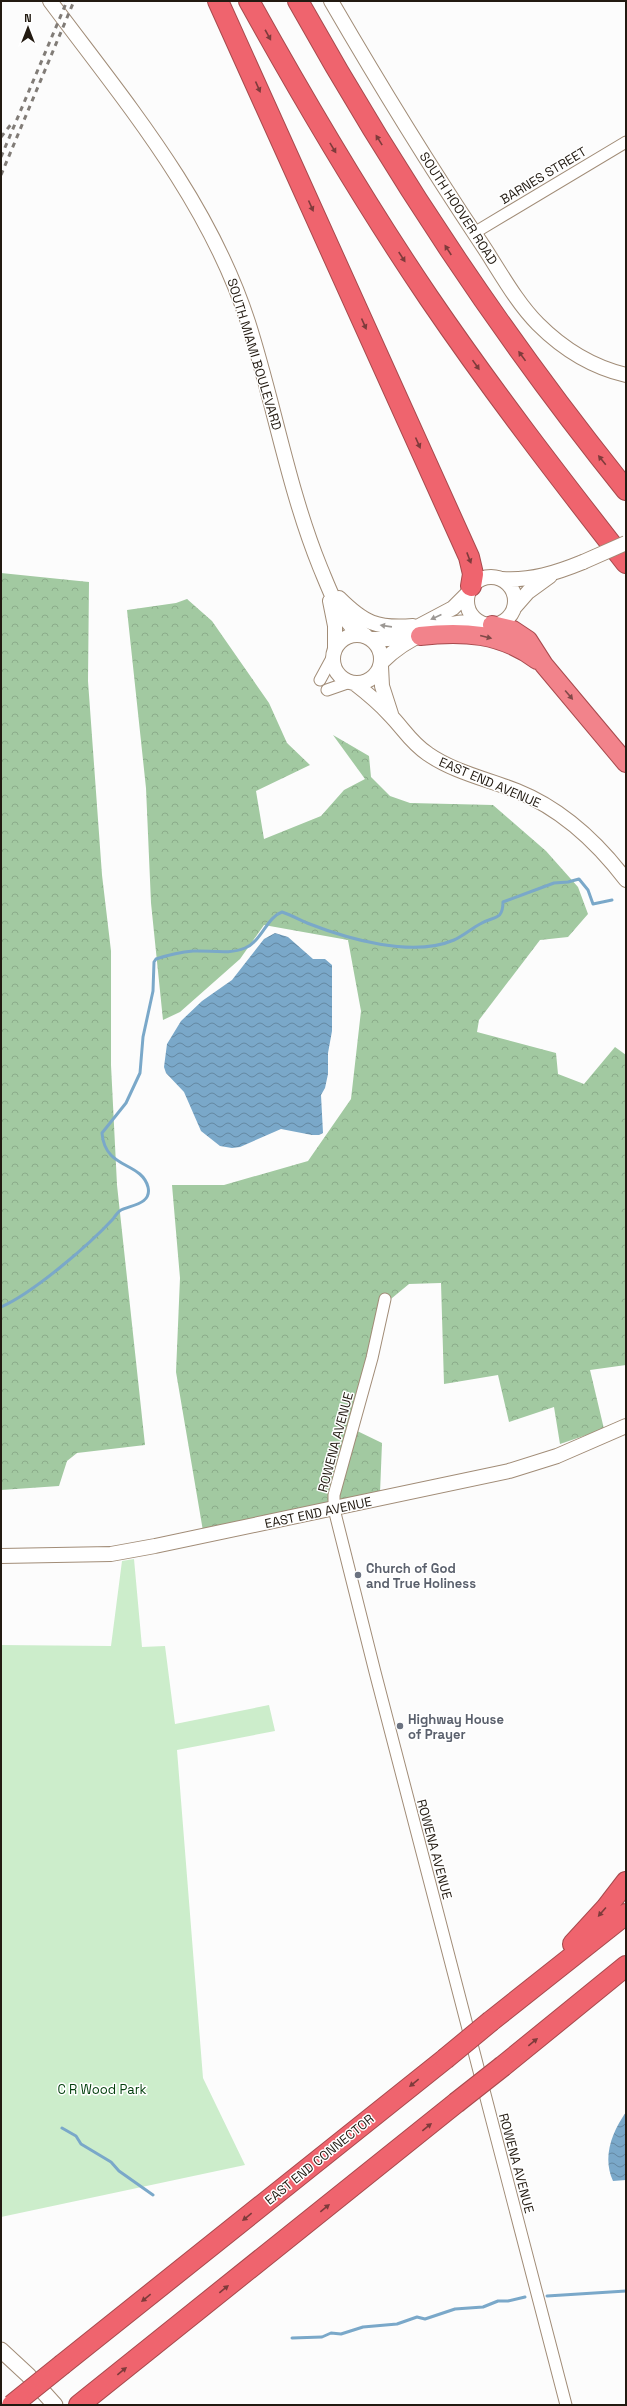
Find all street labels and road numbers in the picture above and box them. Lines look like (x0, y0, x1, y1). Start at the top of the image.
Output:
street label: BARNES STREET (497, 143, 590, 208)
street label: SOUTH HOOVER ROAD (416, 149, 501, 268)
street label: SOUTH MIAMI BOULEVARD (223, 276, 286, 432)
street label: EAST END AVENUE (436, 753, 543, 812)
street label: ROWENA AVENUE (314, 1390, 357, 1494)
street label: EAST END AVENUE (263, 1493, 373, 1532)
street label: ROWENA AVENUE (413, 1797, 456, 1901)
street label: EAST END CONNECTOR (261, 2110, 377, 2209)
street label: ROWENA AVENUE (495, 2111, 538, 2215)

